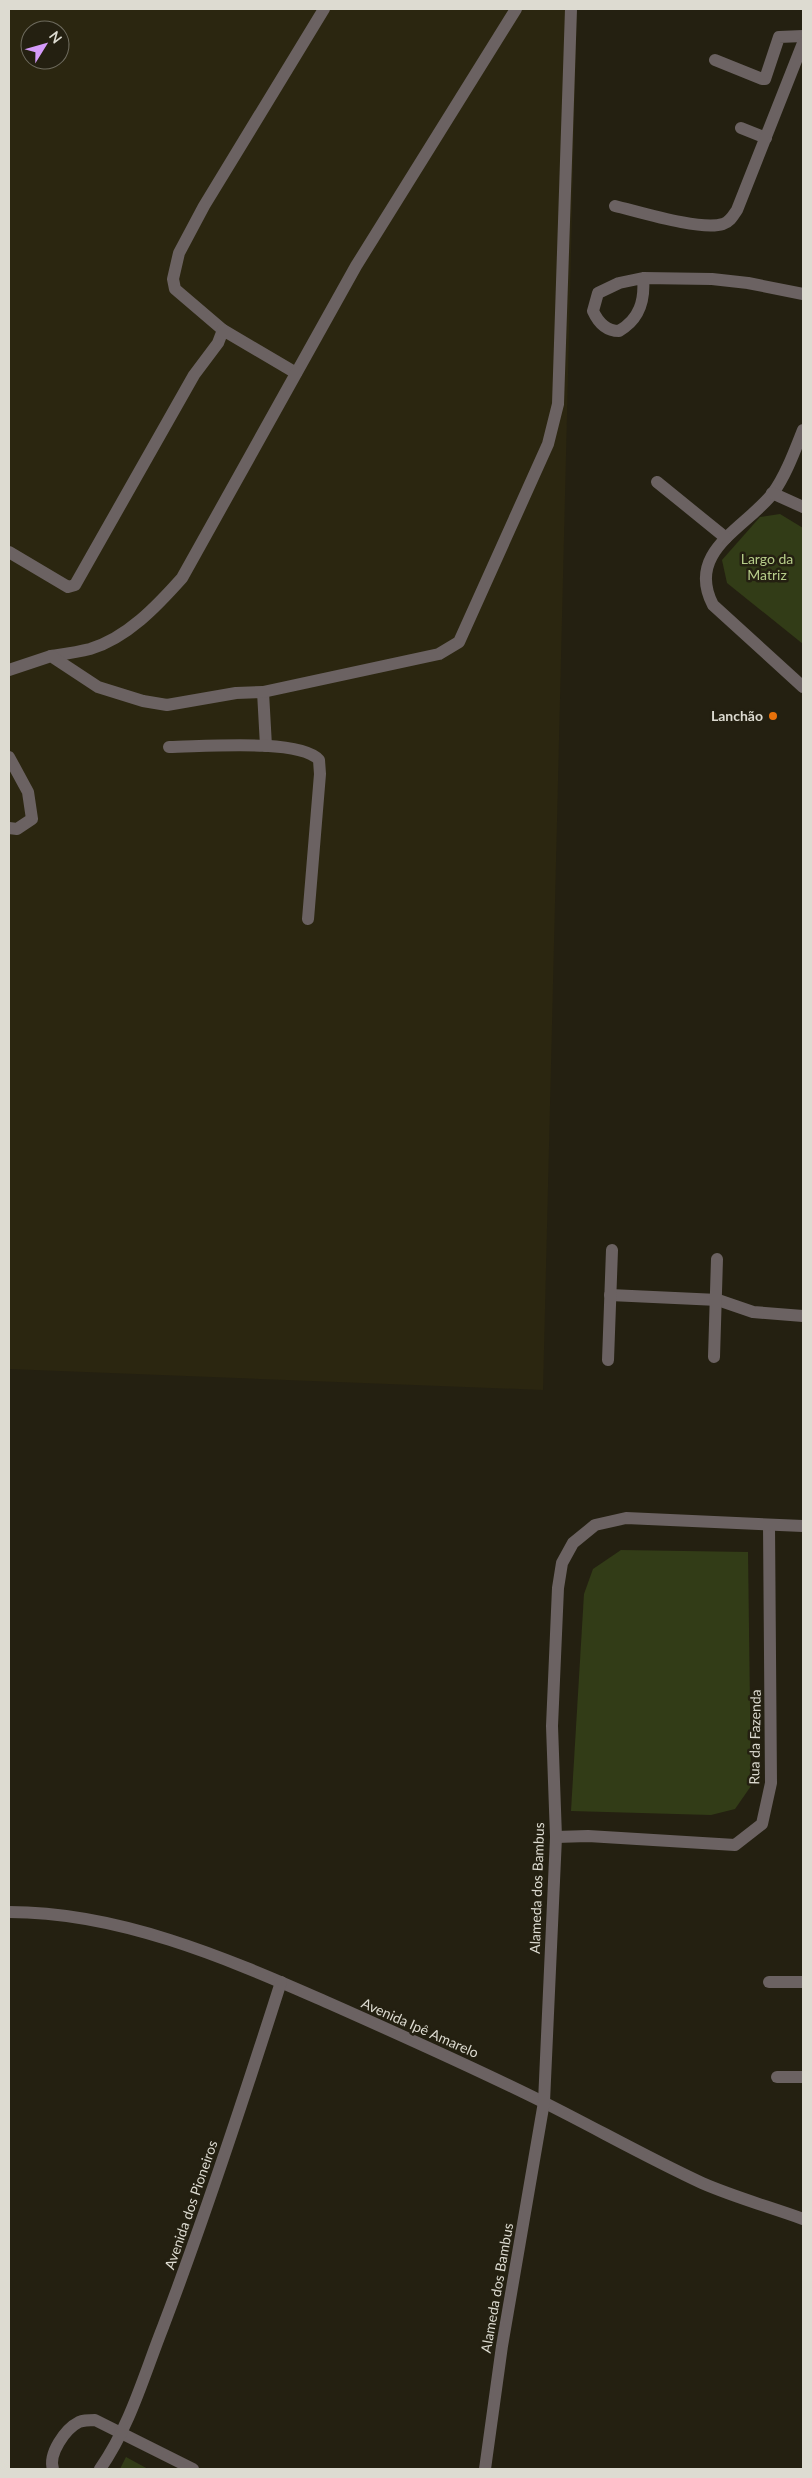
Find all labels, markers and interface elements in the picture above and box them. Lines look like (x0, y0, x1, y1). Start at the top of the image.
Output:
north arrow (20, 20, 70, 70)
text: N (46, 27, 66, 46)
park label: Largo da Matriz (741, 550, 793, 583)
place label: Lanchão (711, 707, 763, 724)
marker: Lanchão (767, 710, 779, 722)
street label: Rua da Fazenda (745, 1689, 764, 1785)
street label: Alameda dos Bambus (526, 1822, 547, 1954)
street label: Avenida Ipê Amarelo (359, 1994, 481, 2061)
street label: Avenida dos Pioneiros (160, 2138, 221, 2272)
street label: Alameda dos Bambus (477, 2222, 516, 2354)

